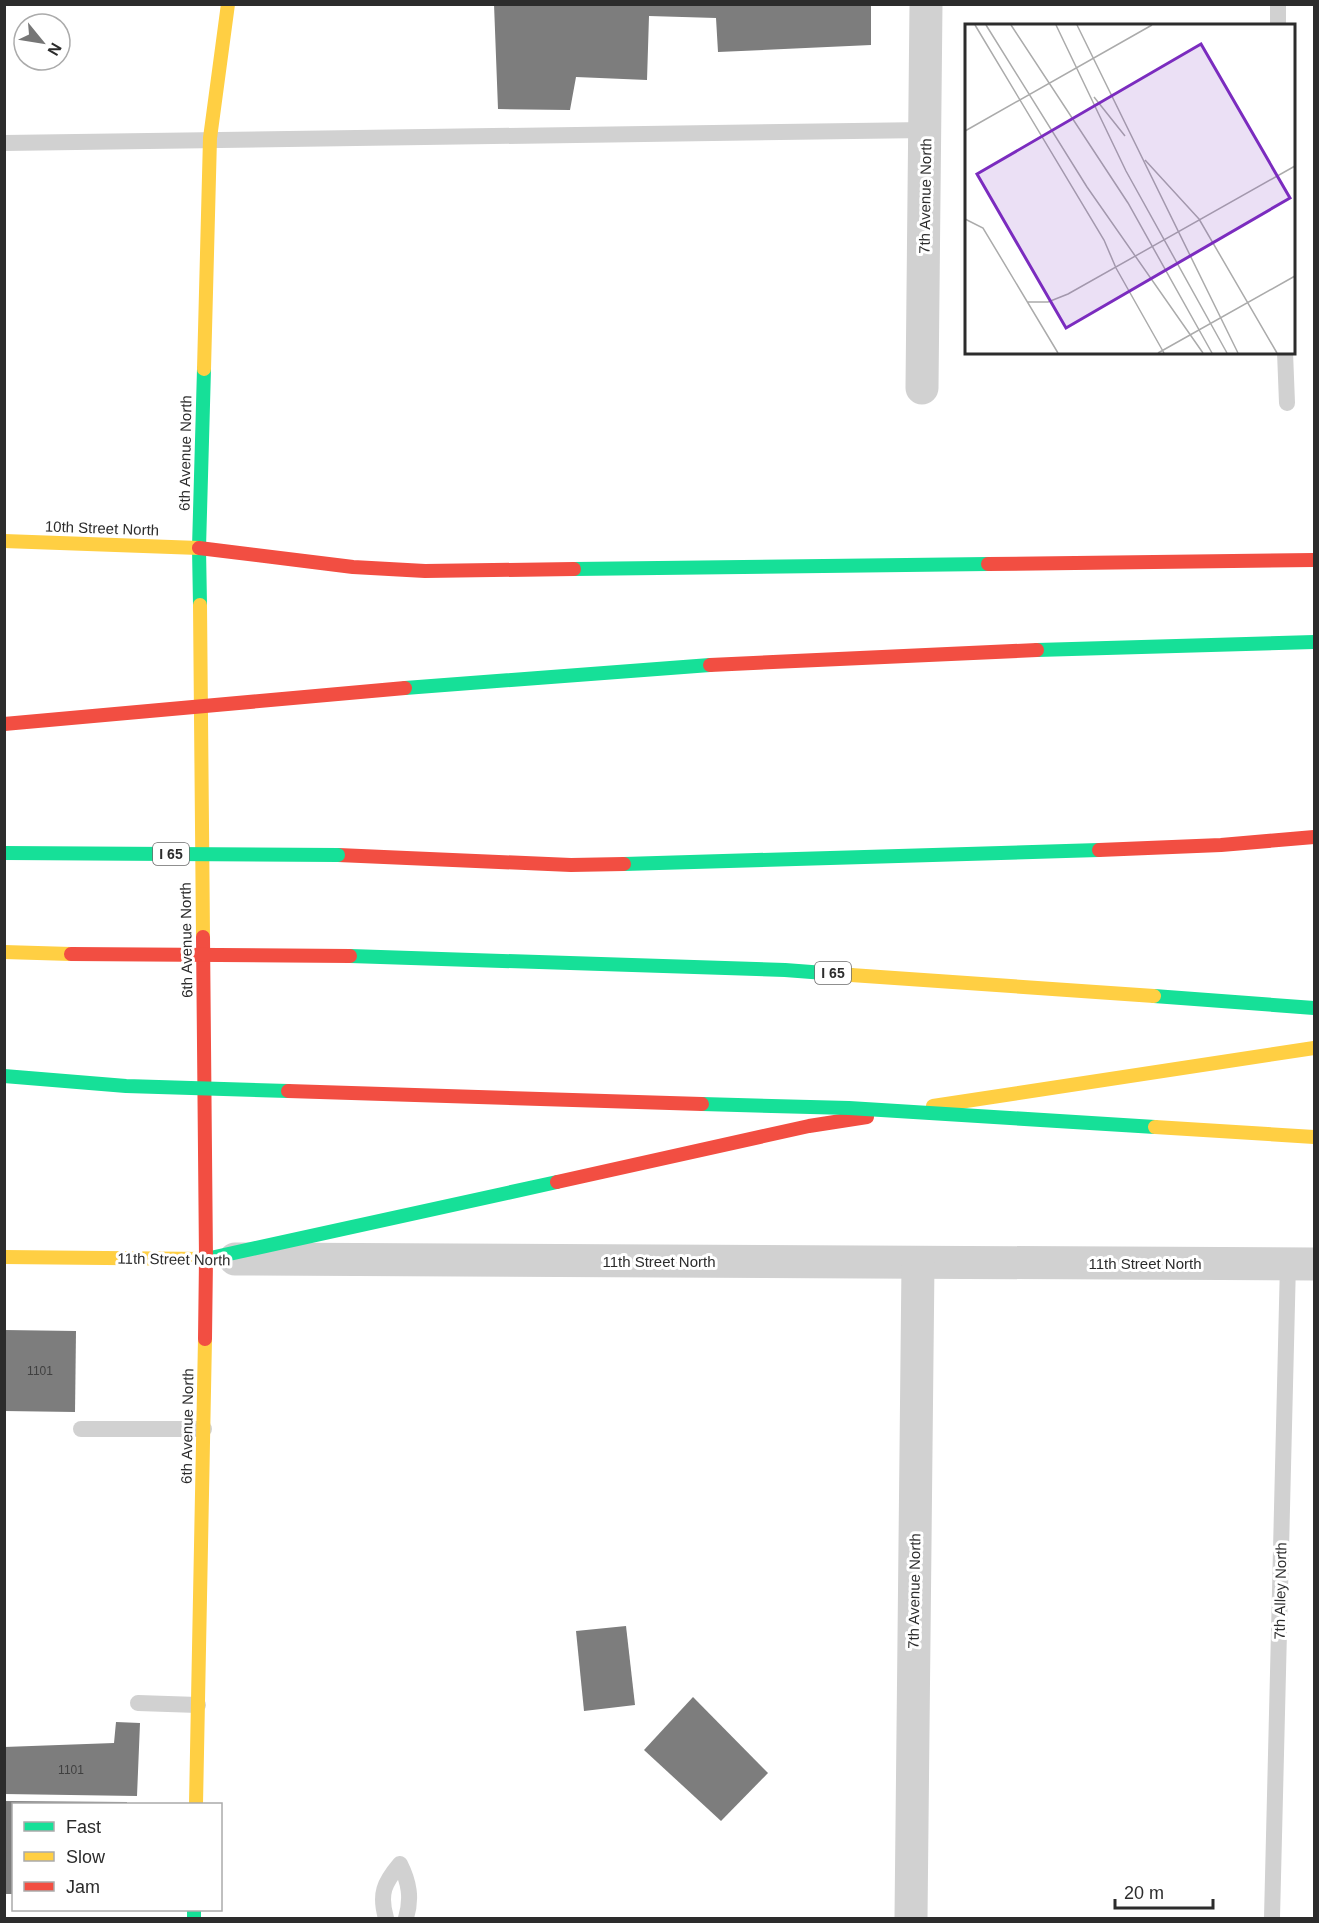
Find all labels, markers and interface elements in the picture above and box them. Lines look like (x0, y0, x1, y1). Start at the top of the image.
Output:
north arrow (12, 12, 72, 72)
inset map (965, 24, 1295, 354)
text: N (44, 40, 65, 59)
street label: 7th Avenue North (915, 138, 935, 254)
street label: 6th Avenue North (175, 395, 195, 511)
street label: 10th Street North (45, 518, 159, 538)
road number: I 65 (153, 843, 189, 865)
street label: 6th Avenue North (176, 882, 196, 998)
road number: I 65 (815, 962, 851, 984)
street label: 11th Street North (117, 1250, 231, 1268)
street label: 11th Street North (602, 1253, 716, 1270)
street label: 11th Street North (1088, 1255, 1202, 1272)
house number: 1101 (27, 1364, 53, 1378)
street label: 6th Avenue North (177, 1368, 197, 1484)
street label: 7th Avenue North (904, 1533, 924, 1649)
street label: 7th Alley North (1271, 1542, 1289, 1640)
house number: 1101 (58, 1763, 84, 1777)
legend (12, 1803, 222, 1911)
text: Fast (66, 1817, 101, 1837)
text: Slow (66, 1847, 106, 1867)
scale bar (1115, 1872, 1212, 1910)
text: Jam (66, 1877, 100, 1897)
text: 20 m (1124, 1883, 1164, 1903)

